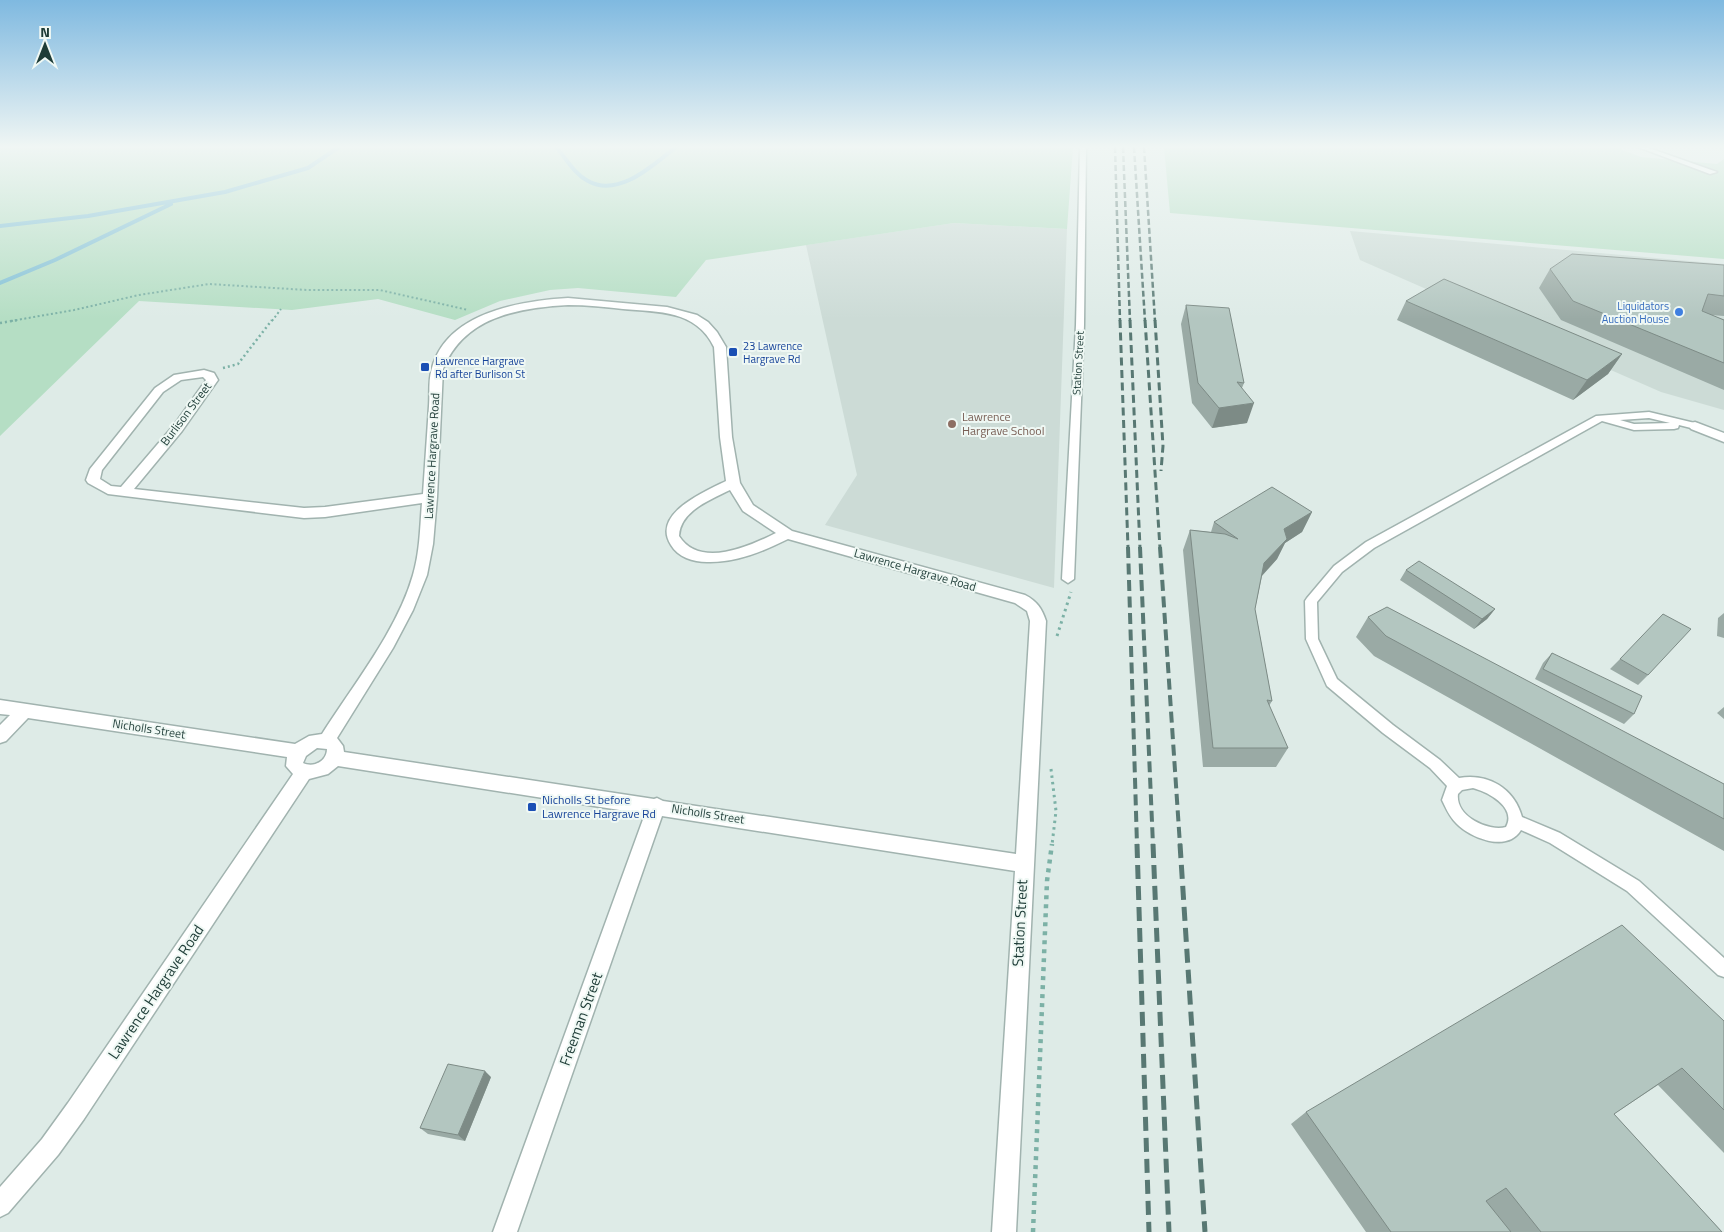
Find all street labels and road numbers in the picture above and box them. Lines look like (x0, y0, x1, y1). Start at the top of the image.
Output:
street label: Station Street (1068, 330, 1088, 395)
street label: Burlison Street (155, 377, 216, 449)
street label: Lawrence Hargrave Road (419, 393, 444, 519)
street label: Lawrence Hargrave Road (852, 543, 978, 596)
street label: Nicholls Street (111, 713, 188, 744)
street label: Nicholls Street (670, 798, 747, 829)
street label: Station Street (1006, 878, 1033, 967)
street label: Lawrence Hargrave Road (102, 920, 209, 1063)
street label: Freeman Street (553, 968, 608, 1069)

